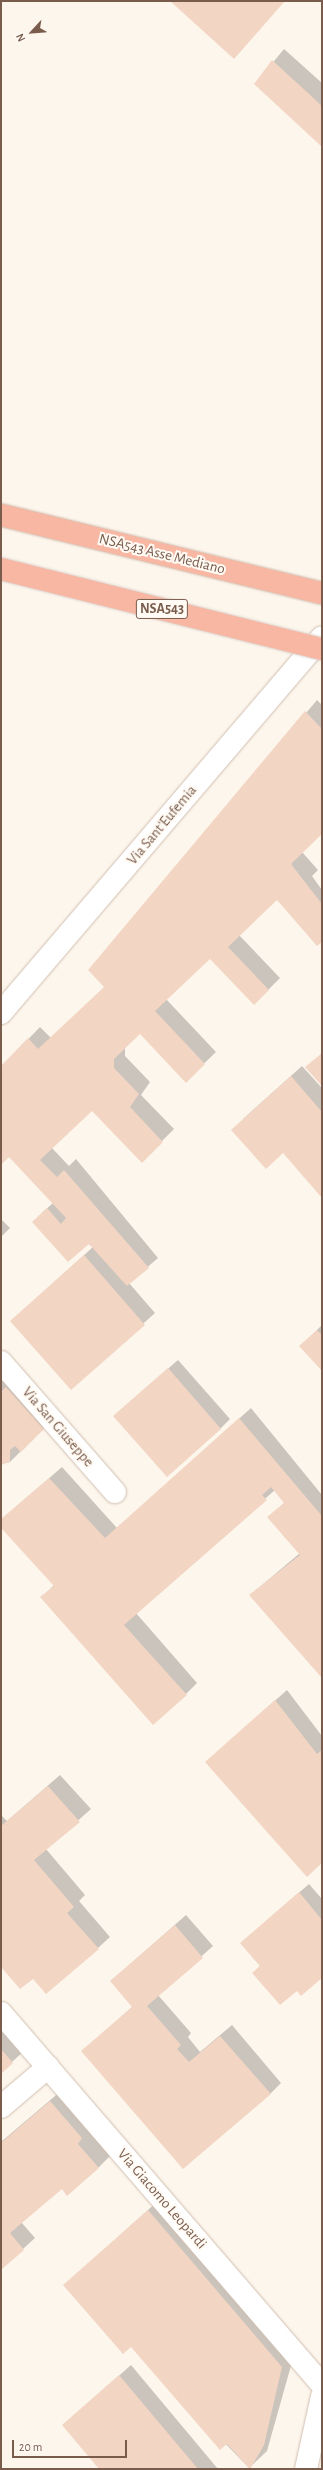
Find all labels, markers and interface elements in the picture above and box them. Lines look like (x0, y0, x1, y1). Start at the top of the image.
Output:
north arrow (12, 12, 52, 52)
text: N (14, 32, 27, 43)
street label: NSA543 Asse Mediano (97, 530, 227, 578)
road number: NSA543 (135, 597, 189, 621)
street label: Via Sant'Eufemia (123, 781, 201, 869)
street label: Via San Giuseppe (18, 1383, 98, 1471)
street label: Via Giacomo Leopardi (114, 2145, 210, 2253)
scale bar (14, 2432, 129, 2458)
text: 20 m (19, 2441, 42, 2453)

